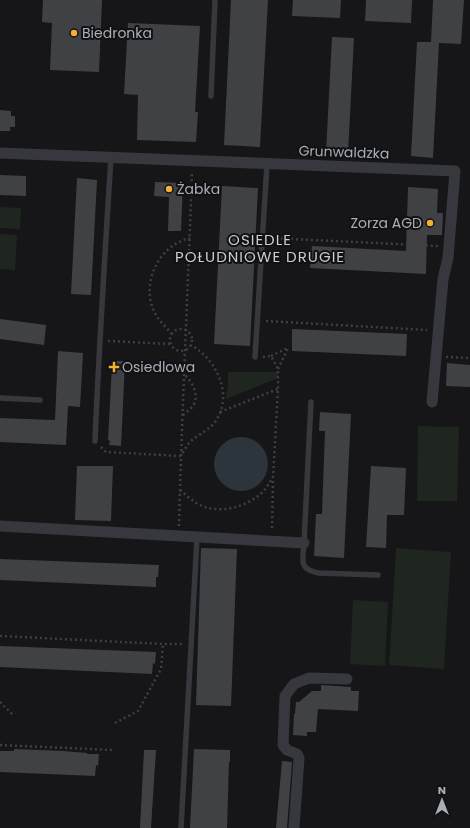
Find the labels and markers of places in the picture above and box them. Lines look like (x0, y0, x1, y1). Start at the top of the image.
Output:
place label: Biedronka (82, 23, 152, 43)
marker: Biedronka (69, 28, 79, 38)
place label: Żabka (177, 179, 220, 199)
marker: Żabka (164, 184, 174, 194)
place label: Zorza AGD (350, 213, 422, 233)
marker: Zorza AGD (425, 218, 435, 228)
place label: Osiedlowa (122, 357, 195, 377)
marker: Osiedlowa (109, 362, 119, 372)

